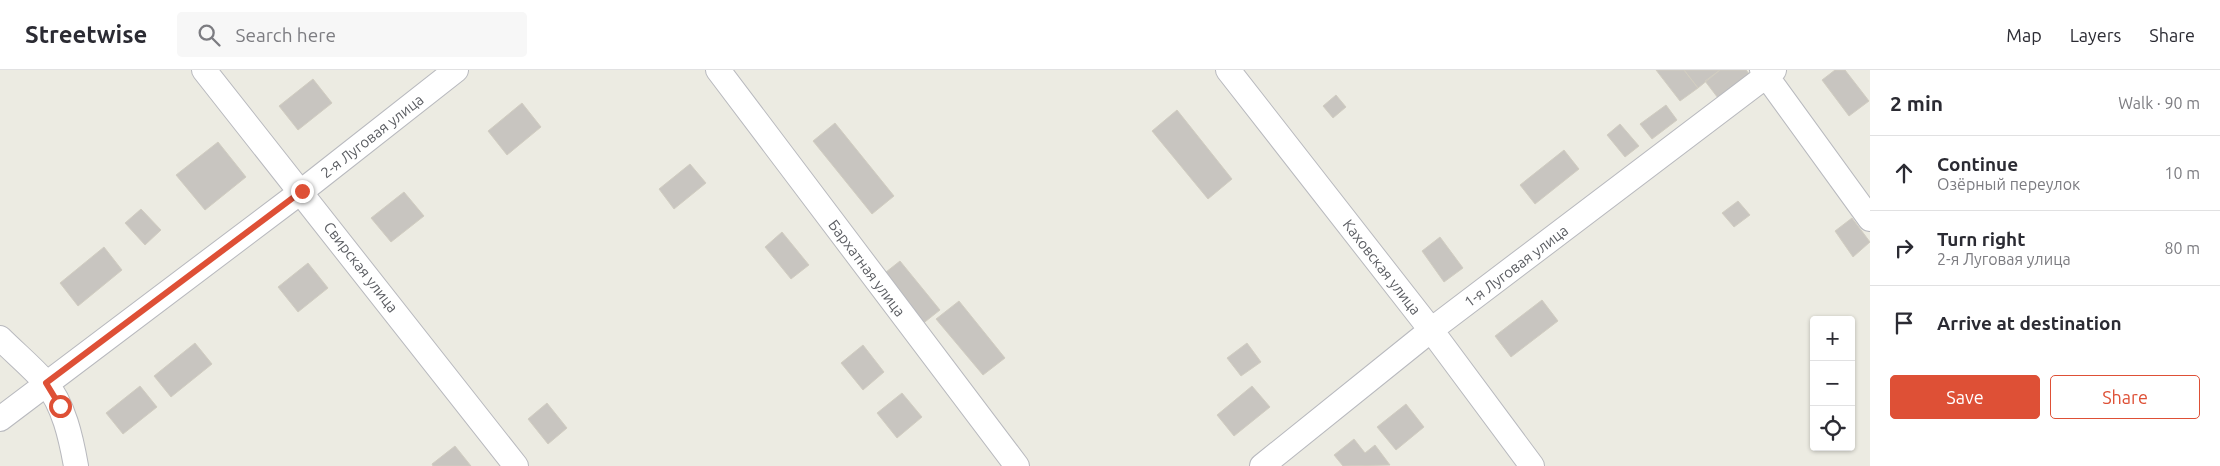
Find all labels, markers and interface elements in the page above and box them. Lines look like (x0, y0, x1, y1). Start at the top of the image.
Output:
search box (177, 12, 527, 57)
text: Streetwise (25, 21, 147, 48)
icon: search (195, 21, 223, 49)
text: Search here (235, 24, 336, 46)
text: Map (2006, 25, 2042, 45)
text: Layers (2070, 25, 2121, 45)
text: Share (2149, 25, 2195, 45)
street label: 2-я Луговая улица (317, 91, 427, 181)
text: 2 min (1890, 91, 1943, 115)
text: Walk · 90 m (2118, 94, 2200, 112)
text: Continue (1937, 153, 2018, 175)
icon: ahead (1890, 159, 1918, 187)
text: 10 m (2164, 164, 2200, 182)
text: Озёрный переулок (1937, 175, 2080, 193)
route end (291, 180, 314, 203)
street label: Бархатная улица (825, 216, 909, 320)
street label: Каховская улица (1340, 216, 1424, 318)
street label: Свирская улица (320, 218, 402, 316)
street label: 1-я Луговая улица (1461, 222, 1571, 310)
text: Turn right (1937, 228, 2025, 250)
icon: right (1890, 234, 1918, 262)
text: 80 m (2164, 239, 2200, 257)
text: 2-я Луговая улица (1937, 250, 2071, 268)
icon: arrive (1890, 309, 1918, 337)
text: Arrive at destination (1937, 312, 2122, 334)
map controls (1810, 316, 1855, 451)
button: + (1810, 316, 1855, 361)
button: − (1810, 361, 1855, 406)
button: Save (1890, 375, 2040, 419)
button: Share (2050, 375, 2200, 419)
route start (49, 395, 72, 418)
button: locate (1810, 406, 1855, 451)

